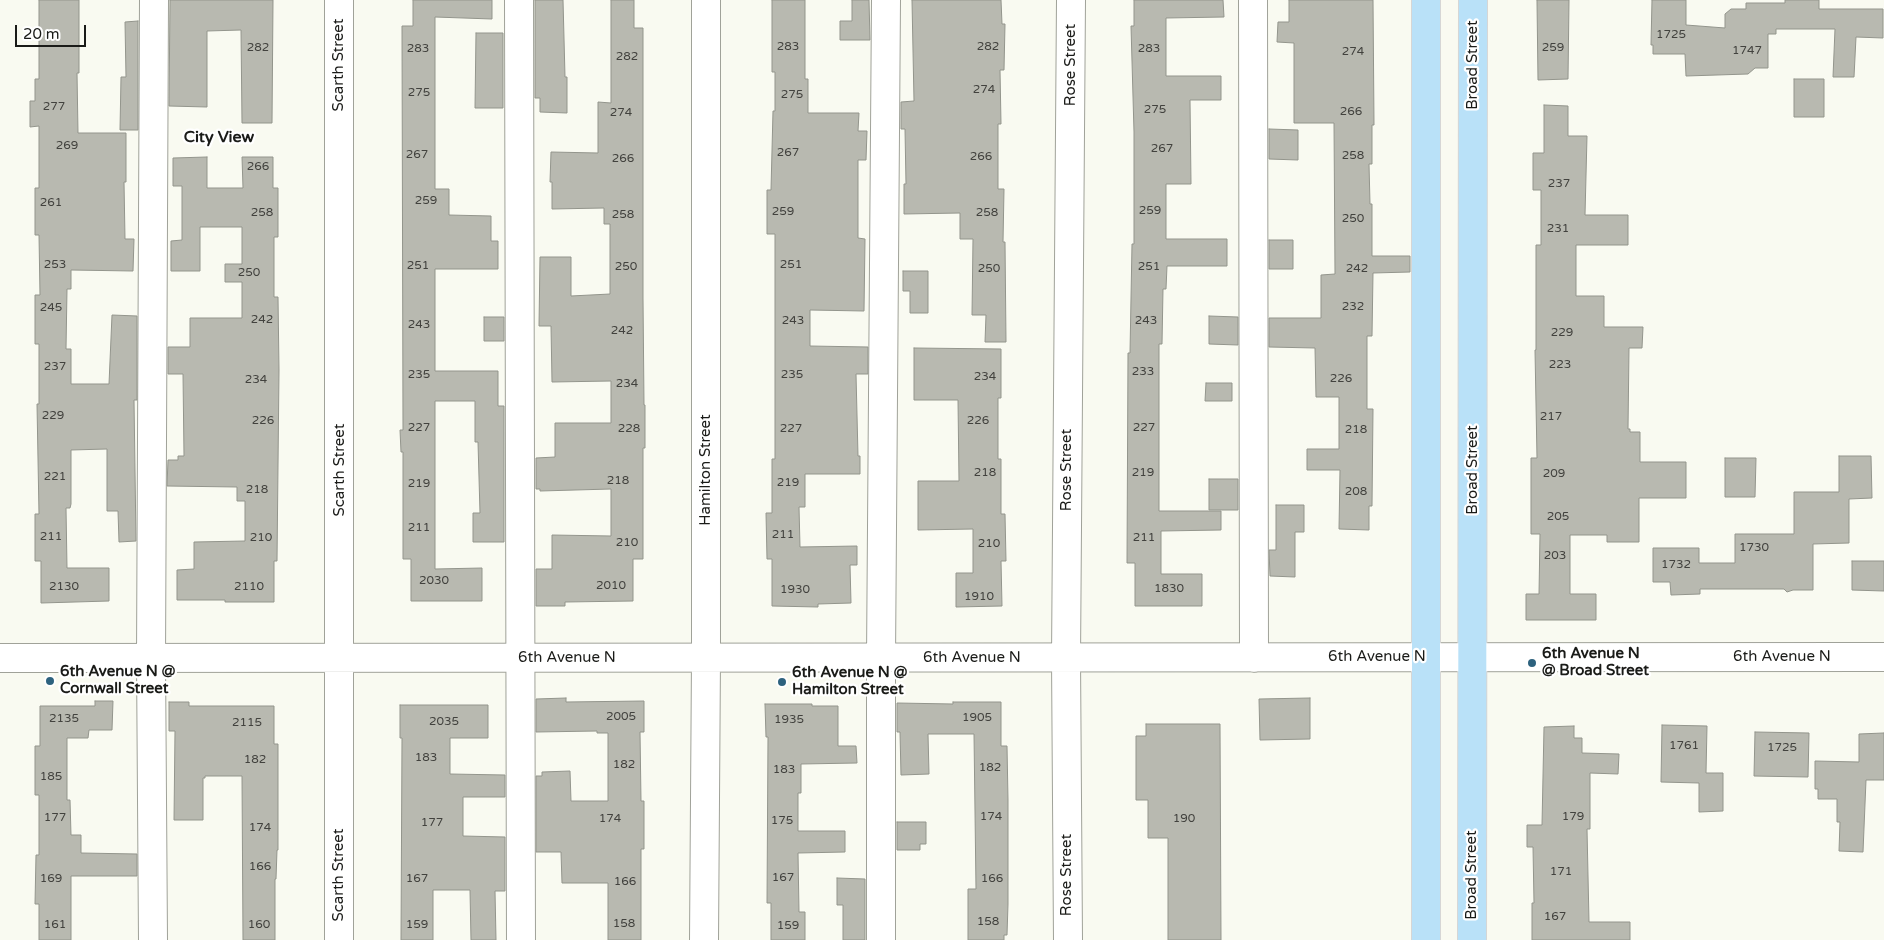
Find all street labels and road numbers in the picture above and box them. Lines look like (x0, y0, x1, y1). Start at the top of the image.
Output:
street label: Scarth Street (330, 18, 348, 112)
street label: Broad Street (1464, 20, 1482, 110)
street label: Rose Street (1062, 24, 1080, 106)
street label: Hamilton Street (697, 414, 715, 526)
street label: Scarth Street (331, 423, 349, 517)
street label: Broad Street (1464, 425, 1482, 515)
street label: Rose Street (1058, 429, 1076, 511)
street label: 6th Avenue N (1328, 648, 1426, 666)
street label: 6th Avenue N (1733, 648, 1831, 666)
street label: 6th Avenue N (518, 649, 616, 667)
street label: 6th Avenue N (923, 649, 1021, 667)
street label: Scarth Street (330, 828, 348, 922)
street label: Broad Street (1463, 830, 1481, 920)
street label: Rose Street (1058, 834, 1076, 916)

